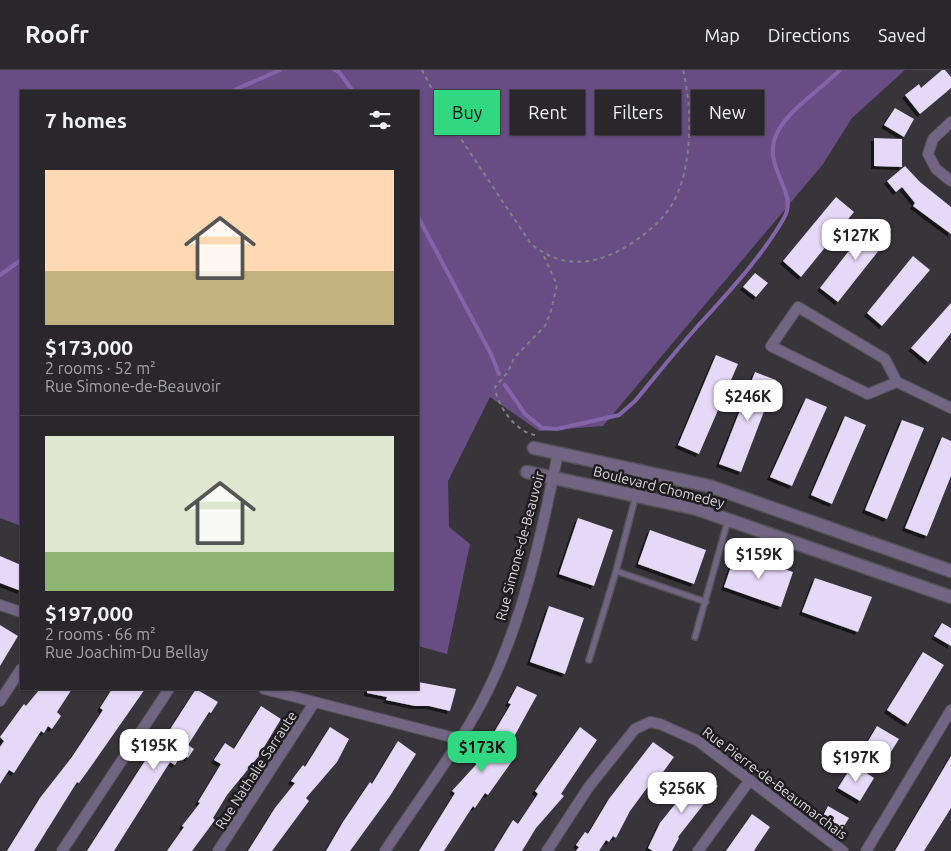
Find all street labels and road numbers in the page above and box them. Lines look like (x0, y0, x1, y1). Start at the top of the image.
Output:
street label: Boulevard Chomedey (592, 463, 726, 511)
street label: Rue Simone-de-Beauvoir (492, 469, 548, 622)
street label: Rue Nathalie Sarraute (212, 708, 300, 832)
street label: Rue Pierre-de-Beaumarchais (699, 723, 851, 843)

